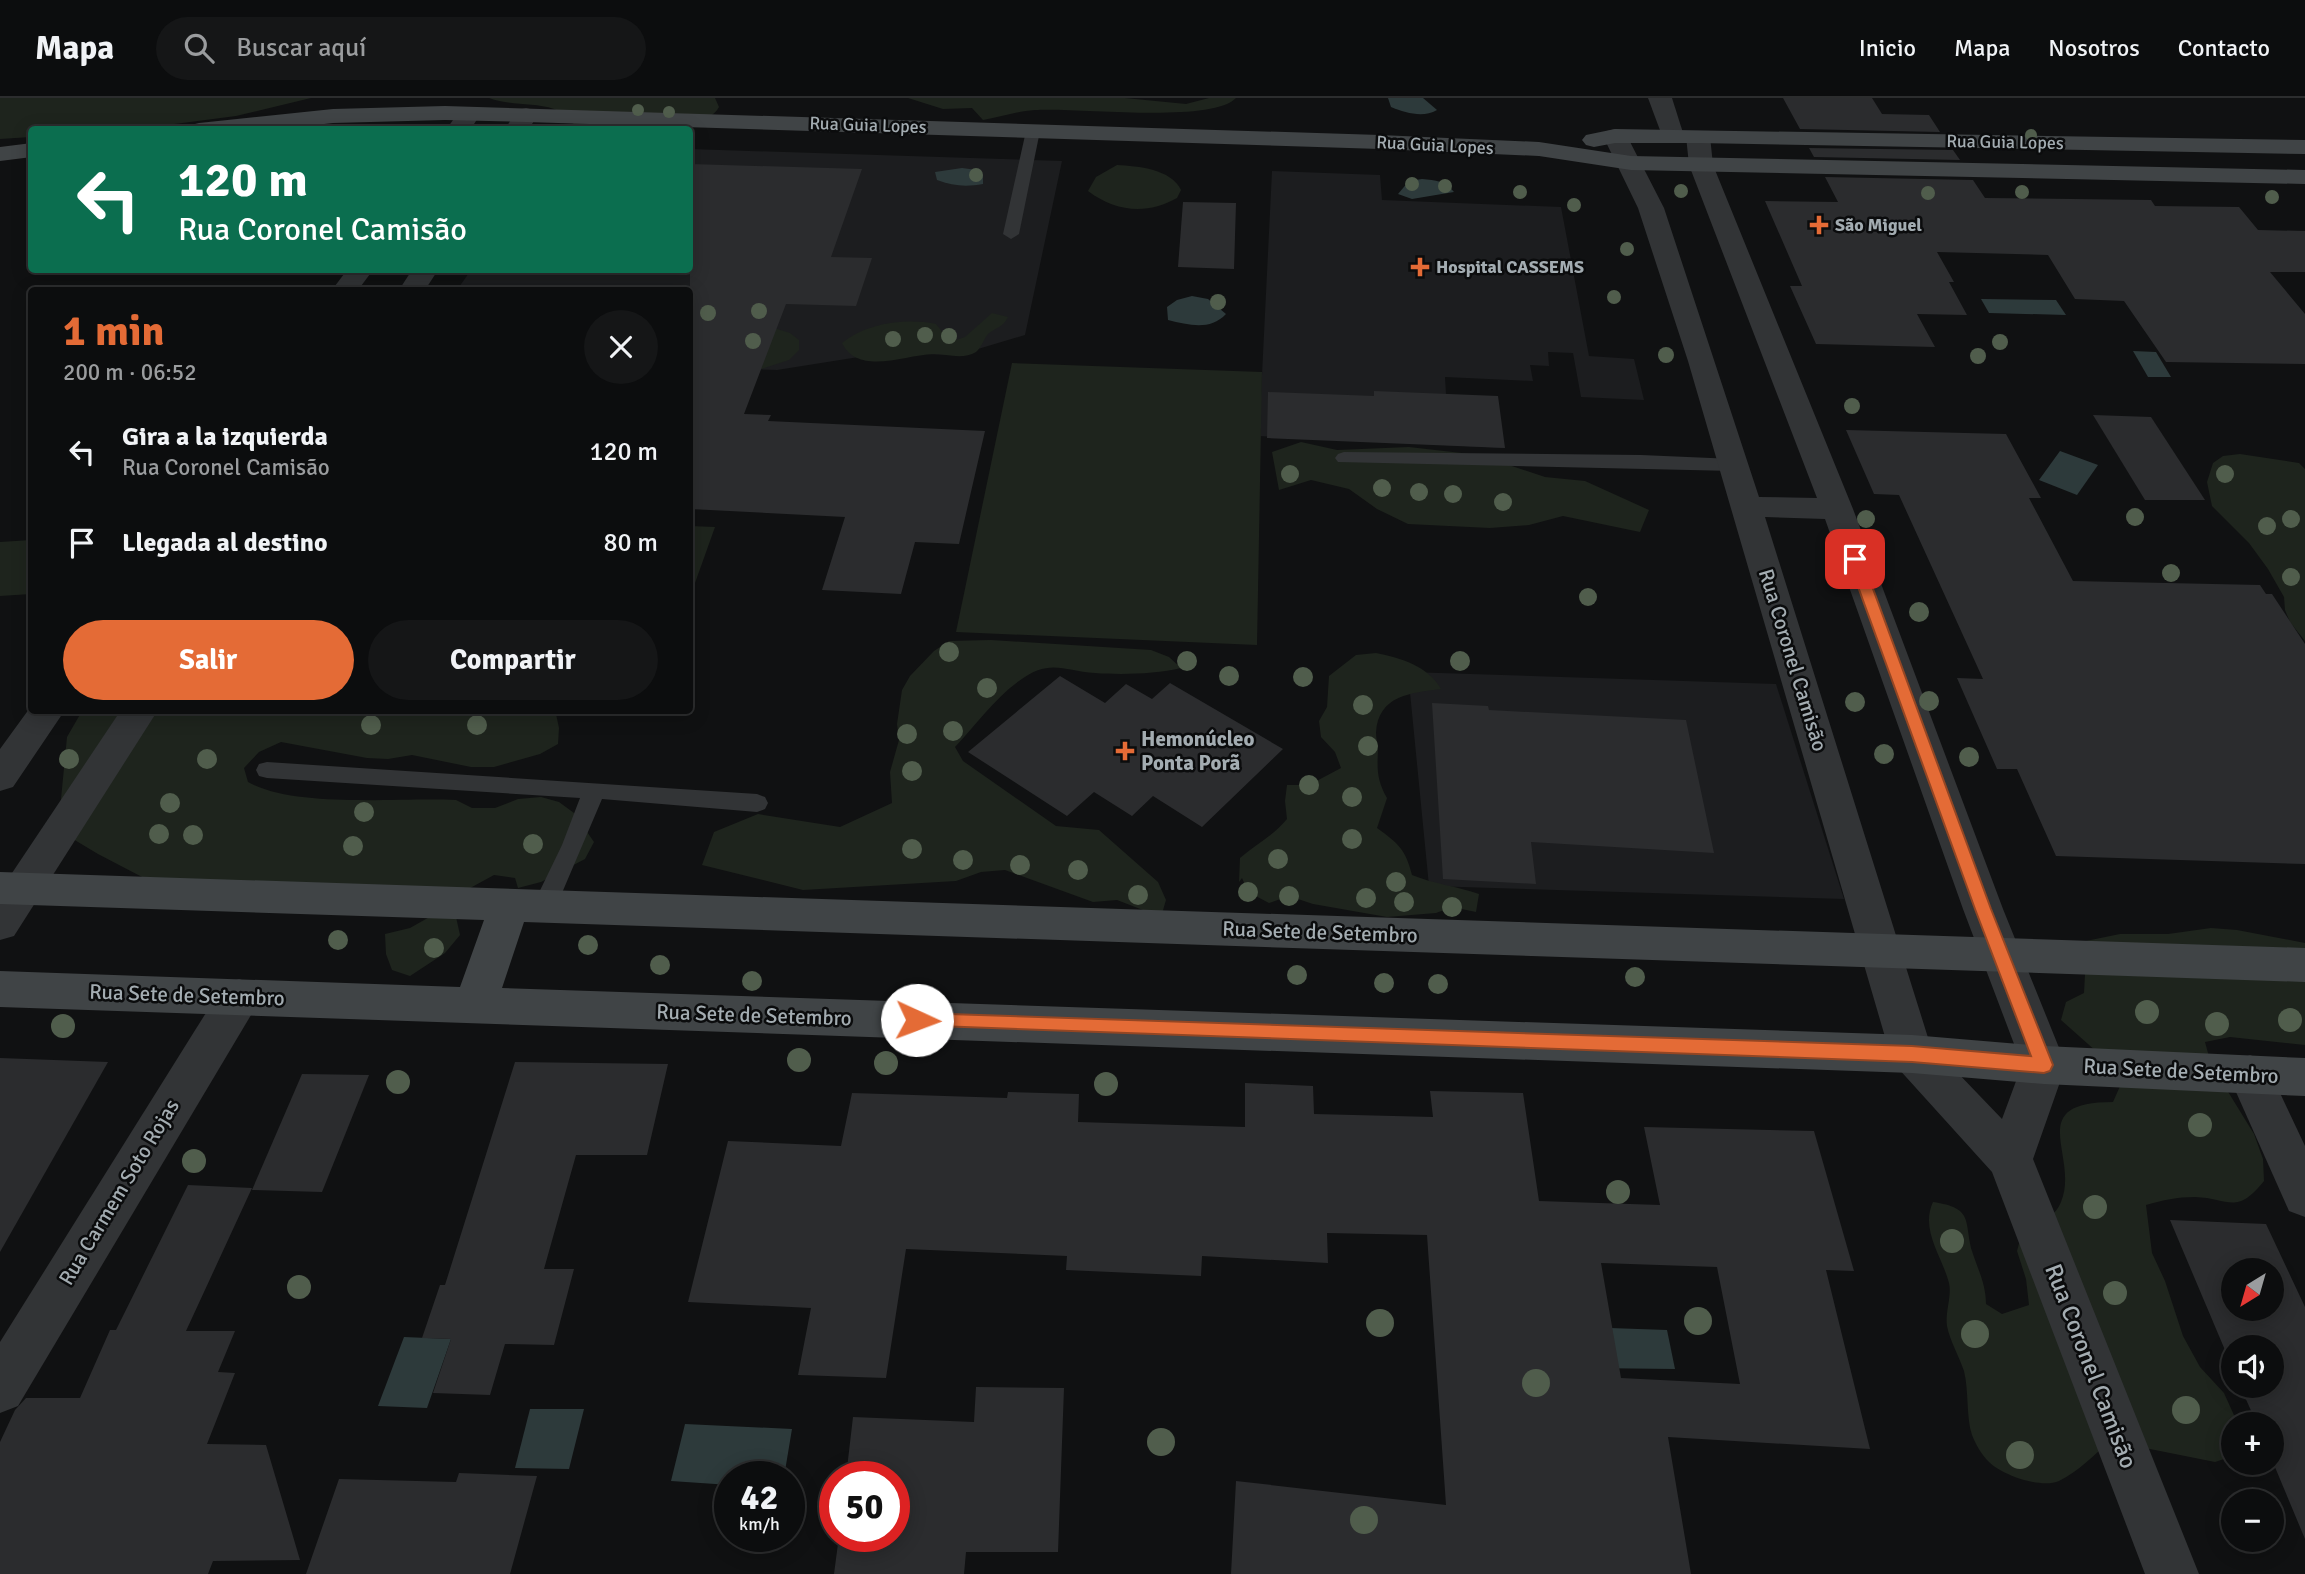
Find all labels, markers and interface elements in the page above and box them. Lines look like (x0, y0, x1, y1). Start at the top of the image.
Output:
search box (156, 17, 646, 80)
text: Mapa (35, 28, 114, 69)
icon: search (180, 29, 218, 67)
text: Buscar aquí (236, 32, 366, 64)
text: Inicio (1859, 33, 1916, 63)
text: Mapa (1954, 33, 2010, 63)
text: Nosotros (2048, 33, 2140, 63)
text: Contacto (2178, 33, 2270, 63)
street label: Rua Guia Lopes (809, 112, 927, 138)
street label: Rua Guia Lopes (1946, 130, 2064, 154)
street label: Rua Guia Lopes (1376, 131, 1494, 159)
text: 120 m (178, 150, 308, 210)
icon: left (63, 154, 154, 245)
text: Rua Coronel Camisão (178, 210, 467, 249)
place label: São Miguel (1835, 214, 1922, 236)
marker: São Miguel (1809, 215, 1829, 235)
place label: Hospital CASSEMS (1436, 256, 1584, 278)
marker: Hospital CASSEMS (1410, 257, 1430, 277)
text: 1 min (63, 306, 164, 357)
button: close (584, 310, 658, 384)
text: 200 m · 06:52 (63, 358, 197, 387)
text: Gira a la izquierda (122, 421, 328, 453)
icon: left (63, 433, 101, 471)
text: 120 m (589, 436, 658, 468)
text: Rua Coronel Camisão (122, 453, 330, 482)
icon: arrive (63, 524, 101, 562)
text: Llegada al destino (122, 527, 328, 559)
text: 80 m (603, 527, 658, 559)
pin (1825, 529, 1885, 589)
icon: arrive (1836, 540, 1874, 578)
street label: Rua Coronel Camisão (1753, 566, 1833, 754)
button: Salir (63, 620, 354, 700)
button: Compartir (368, 620, 658, 700)
place label: Hemonúcleo Ponta Porã (1141, 726, 1255, 776)
marker: Hemonúcleo Ponta Porã (1115, 741, 1135, 761)
street label: Rua Sete de Setembro (1222, 916, 1418, 948)
street label: Rua Sete de Setembro (89, 979, 285, 1011)
position arrow (880, 983, 954, 1057)
street label: Rua Sete de Setembro (656, 999, 852, 1031)
street label: Rua Sete de Setembro (2083, 1053, 2279, 1089)
street label: Rua Carmem Soto Rojas (53, 1094, 185, 1290)
north arrow (2221, 1258, 2284, 1321)
map controls (2221, 1258, 2284, 1552)
street label: Rua Coronel Camisão (2038, 1259, 2144, 1473)
button: sound (2221, 1335, 2284, 1398)
button: + (2221, 1412, 2284, 1475)
speed limit sign: 50 (819, 1461, 910, 1552)
text: 42 (741, 1476, 778, 1519)
button: − (2221, 1489, 2284, 1552)
text: km/h (739, 1513, 780, 1535)

